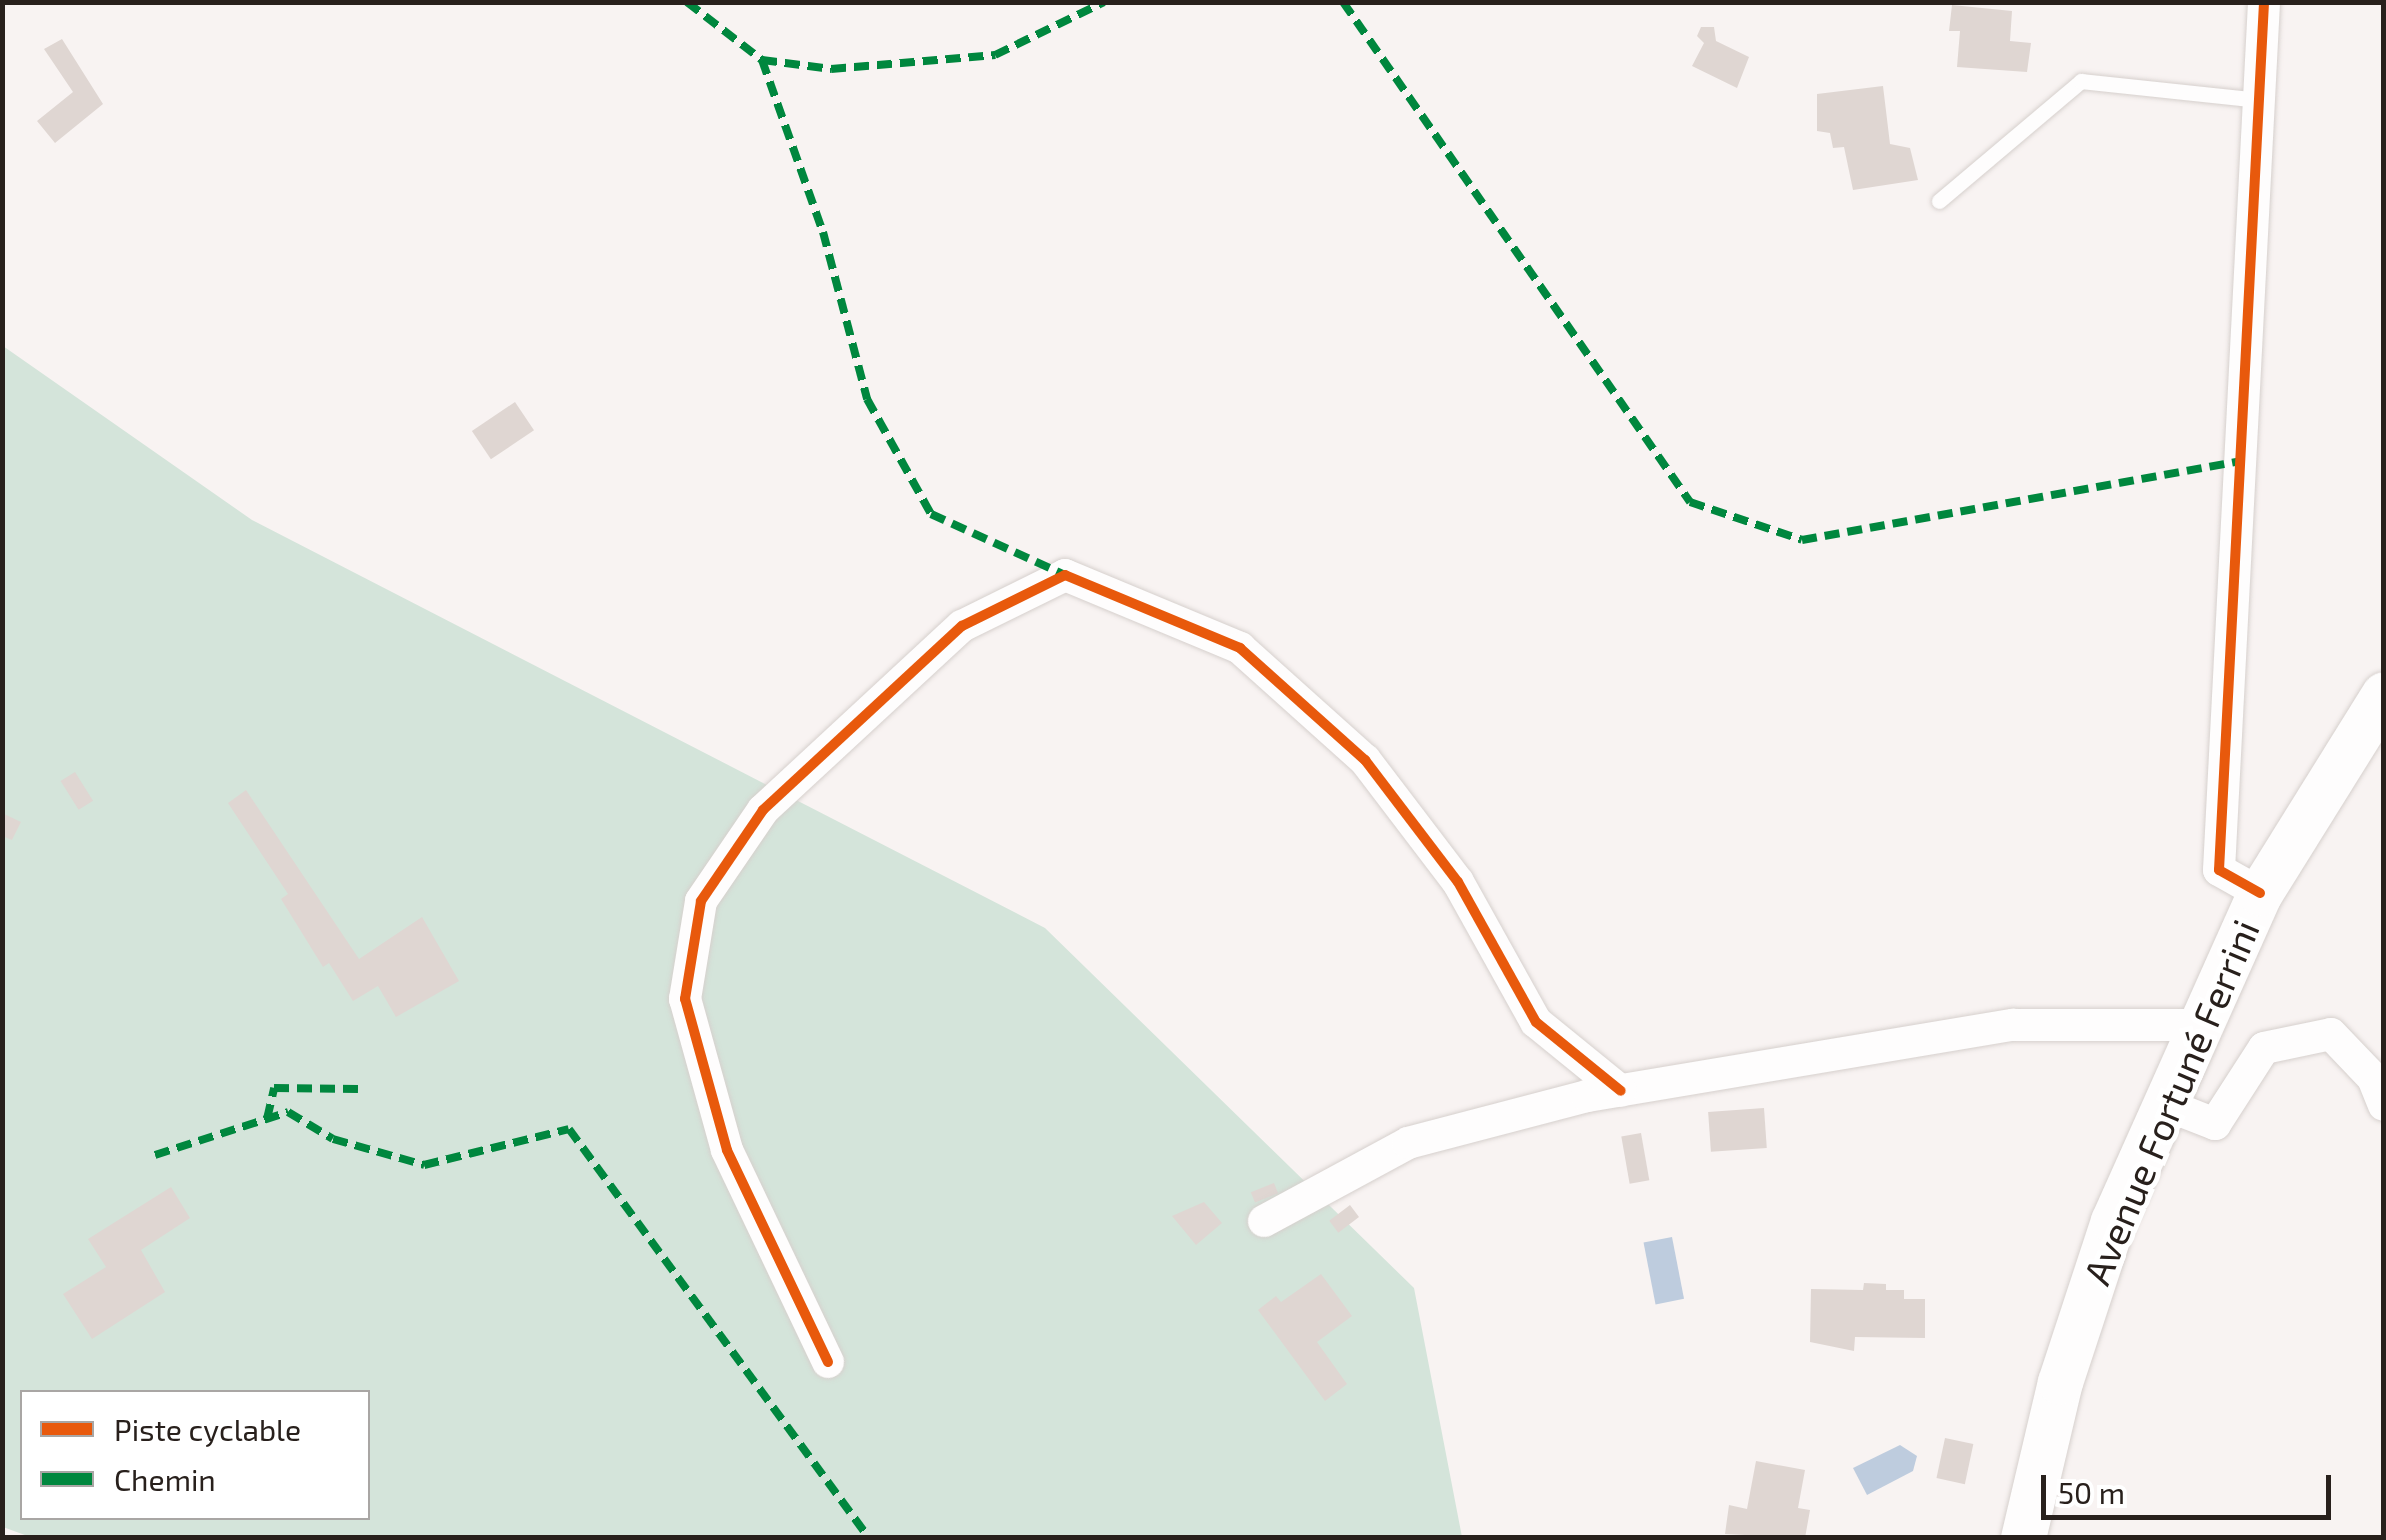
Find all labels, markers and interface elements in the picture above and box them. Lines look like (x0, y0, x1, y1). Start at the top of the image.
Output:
street label: Avenue Fortuné Ferrini (2074, 913, 2268, 1291)
legend (20, 1390, 370, 1520)
text: Piste cyclable (114, 1411, 301, 1447)
scale bar (2046, 1455, 2336, 1517)
text: Chemin (114, 1461, 216, 1497)
text: 50 m (2058, 1474, 2125, 1510)

